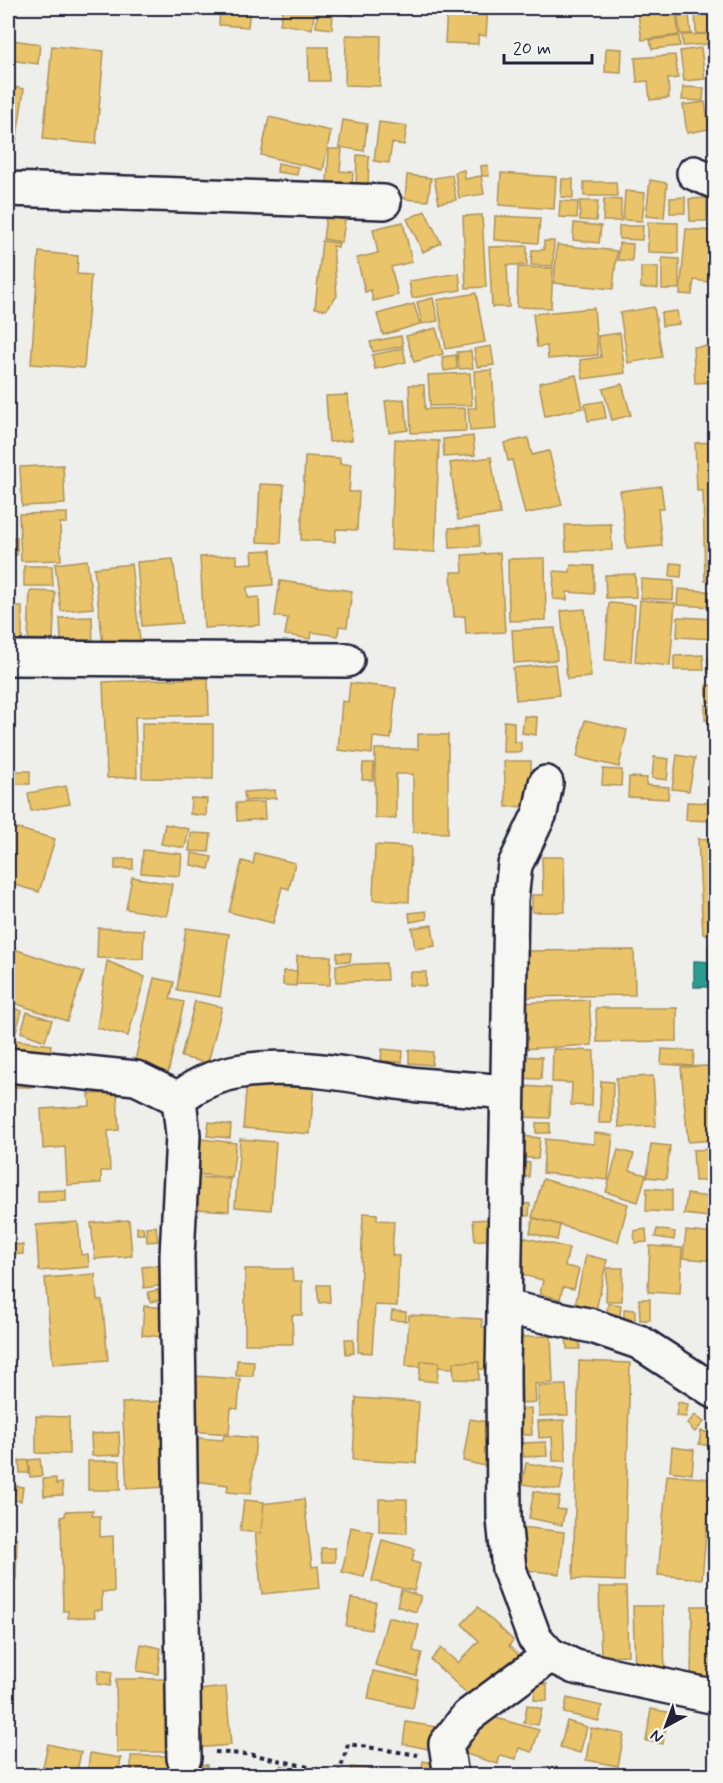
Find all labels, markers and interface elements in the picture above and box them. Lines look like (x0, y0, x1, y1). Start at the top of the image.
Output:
scale bar (504, 27, 592, 65)
text: 20 m (513, 37, 551, 61)
north arrow (636, 1696, 696, 1756)
text: N (646, 1725, 668, 1748)

